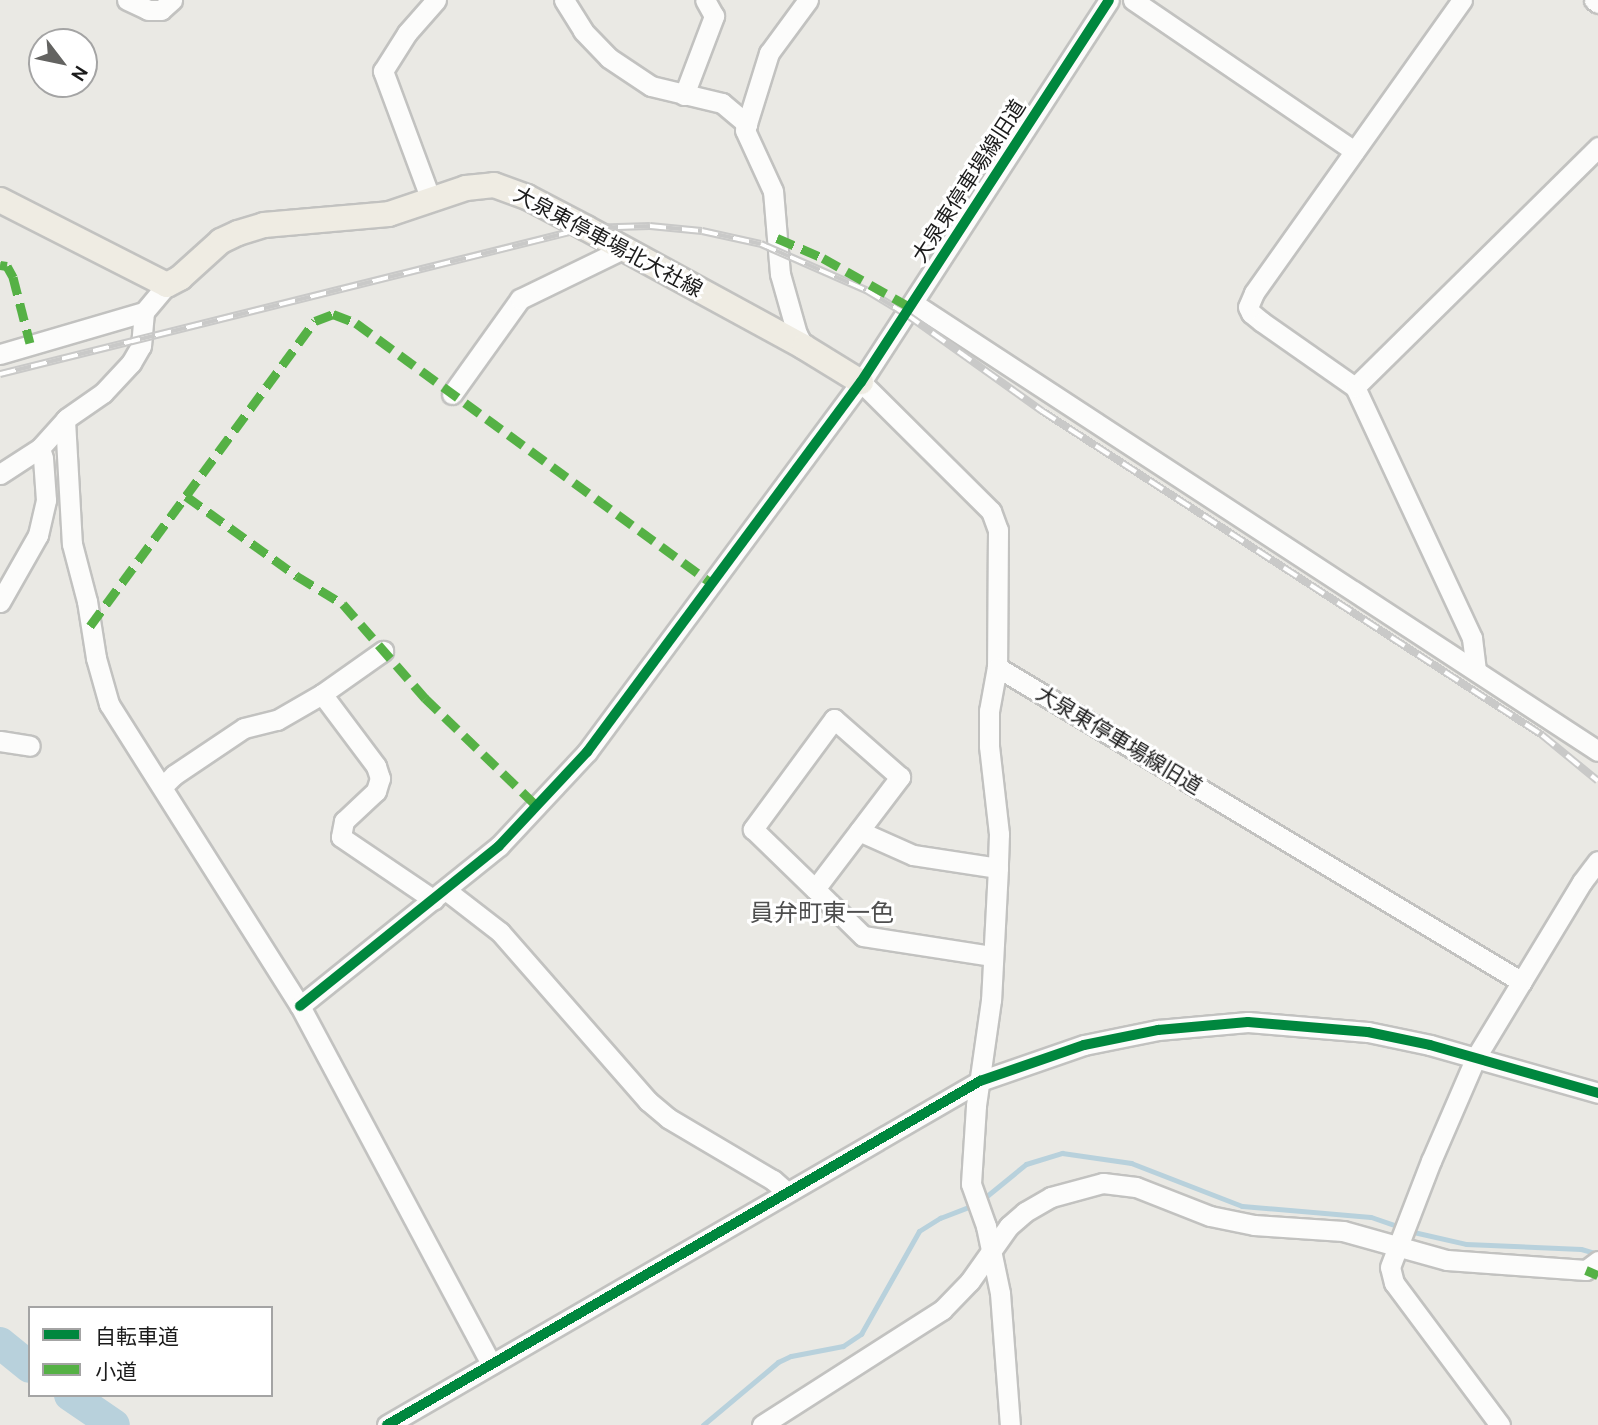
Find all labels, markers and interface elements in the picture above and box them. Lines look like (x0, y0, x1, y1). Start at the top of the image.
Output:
north arrow (28, 28, 98, 98)
text: N (66, 62, 93, 85)
street label: 大泉東停車場線旧道 (907, 95, 1031, 267)
street label: 大泉東停車場北大社線 (509, 182, 707, 302)
street label: 大泉東停車場線旧道 (1032, 681, 1206, 799)
district label: 員弁町東一色 (750, 899, 894, 927)
legend (28, 1306, 273, 1397)
text: 自転車道 (95, 1324, 179, 1349)
text: 小道 (95, 1359, 137, 1384)

